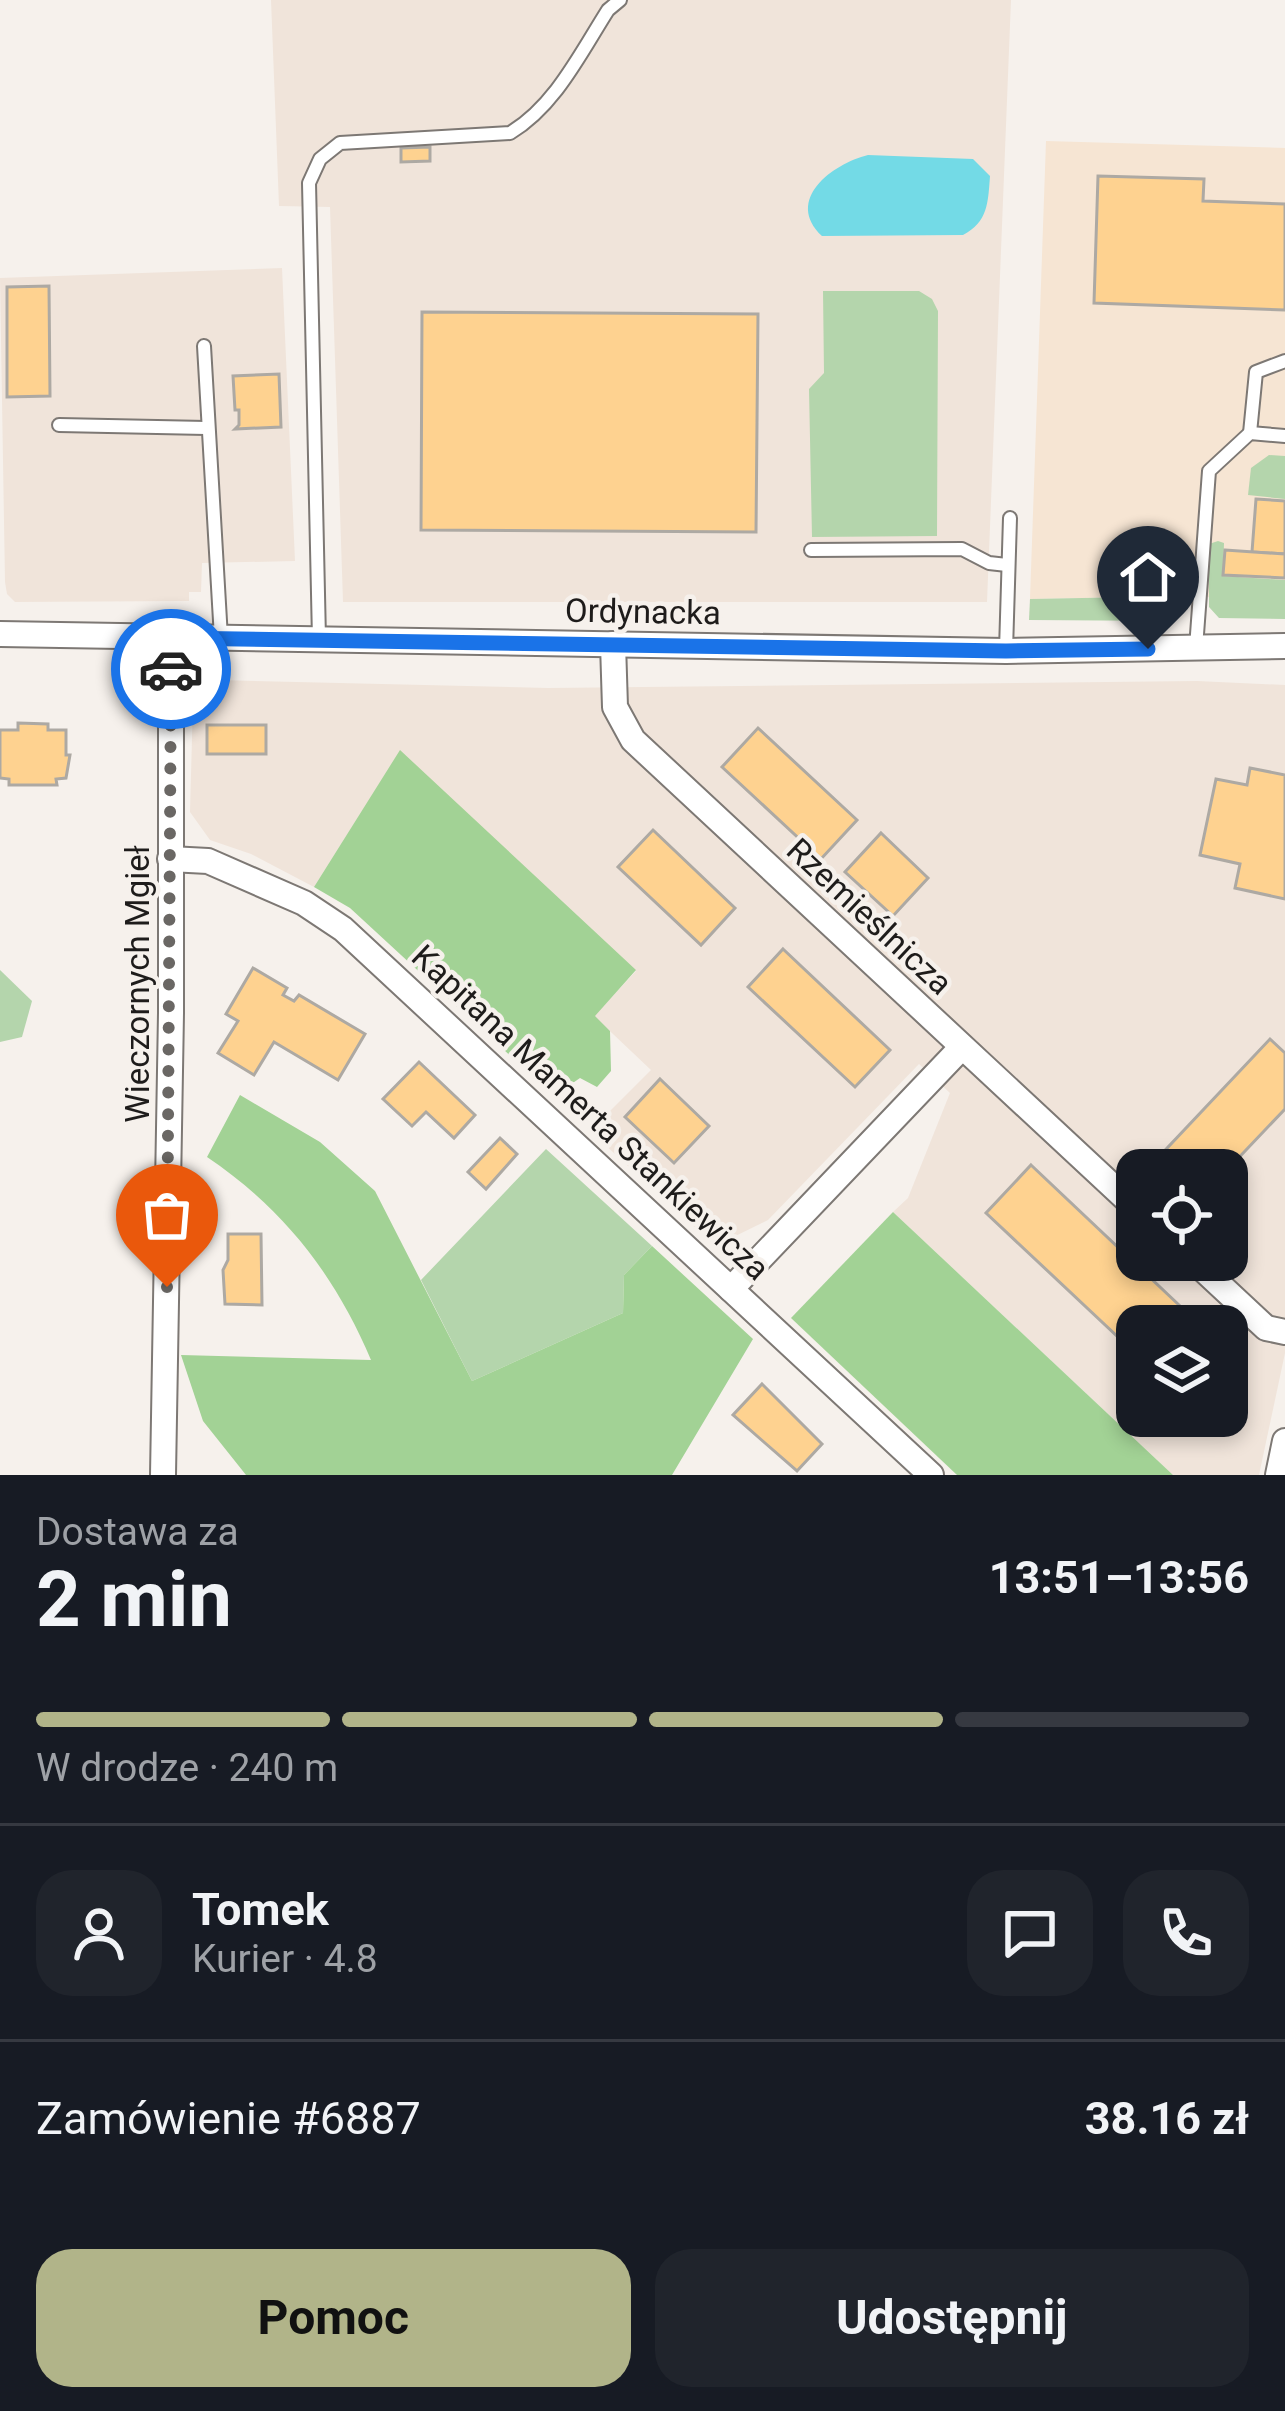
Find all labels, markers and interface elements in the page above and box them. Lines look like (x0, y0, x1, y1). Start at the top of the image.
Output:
pin (1097, 526, 1199, 649)
icon: home (1115, 544, 1181, 610)
street label: Ordynacka (565, 591, 721, 632)
courier (111, 609, 231, 729)
icon: car (138, 636, 204, 702)
street label: Rzemieślnicza (779, 830, 960, 1003)
street label: Wieczornych Mgieł (118, 845, 157, 1123)
street label: Kapitana Mamerta Stankiewicza (404, 937, 777, 1288)
map controls (1116, 1149, 1248, 1437)
button: locate (1116, 1149, 1248, 1281)
pin (116, 1164, 218, 1287)
icon: bag (134, 1182, 200, 1248)
button: layers (1116, 1305, 1248, 1437)
text: Dostawa za (36, 1509, 239, 1555)
text: 13:51–13:56 (989, 1551, 1249, 1604)
text: 2 min (36, 1554, 232, 1645)
text: W drodze · 240 m (36, 1745, 338, 1791)
button: person (36, 1870, 162, 1996)
button: chat (967, 1870, 1093, 1996)
button: phone (1123, 1870, 1249, 1996)
text: Tomek (192, 1883, 329, 1936)
text: Kurier · 4.8 (192, 1936, 378, 1982)
text: Zamówienie #6887 (36, 2092, 421, 2145)
text: 38.16 zł (1085, 2092, 1249, 2145)
button: Pomoc (36, 2249, 631, 2387)
button: Udostępnij (655, 2249, 1249, 2387)

